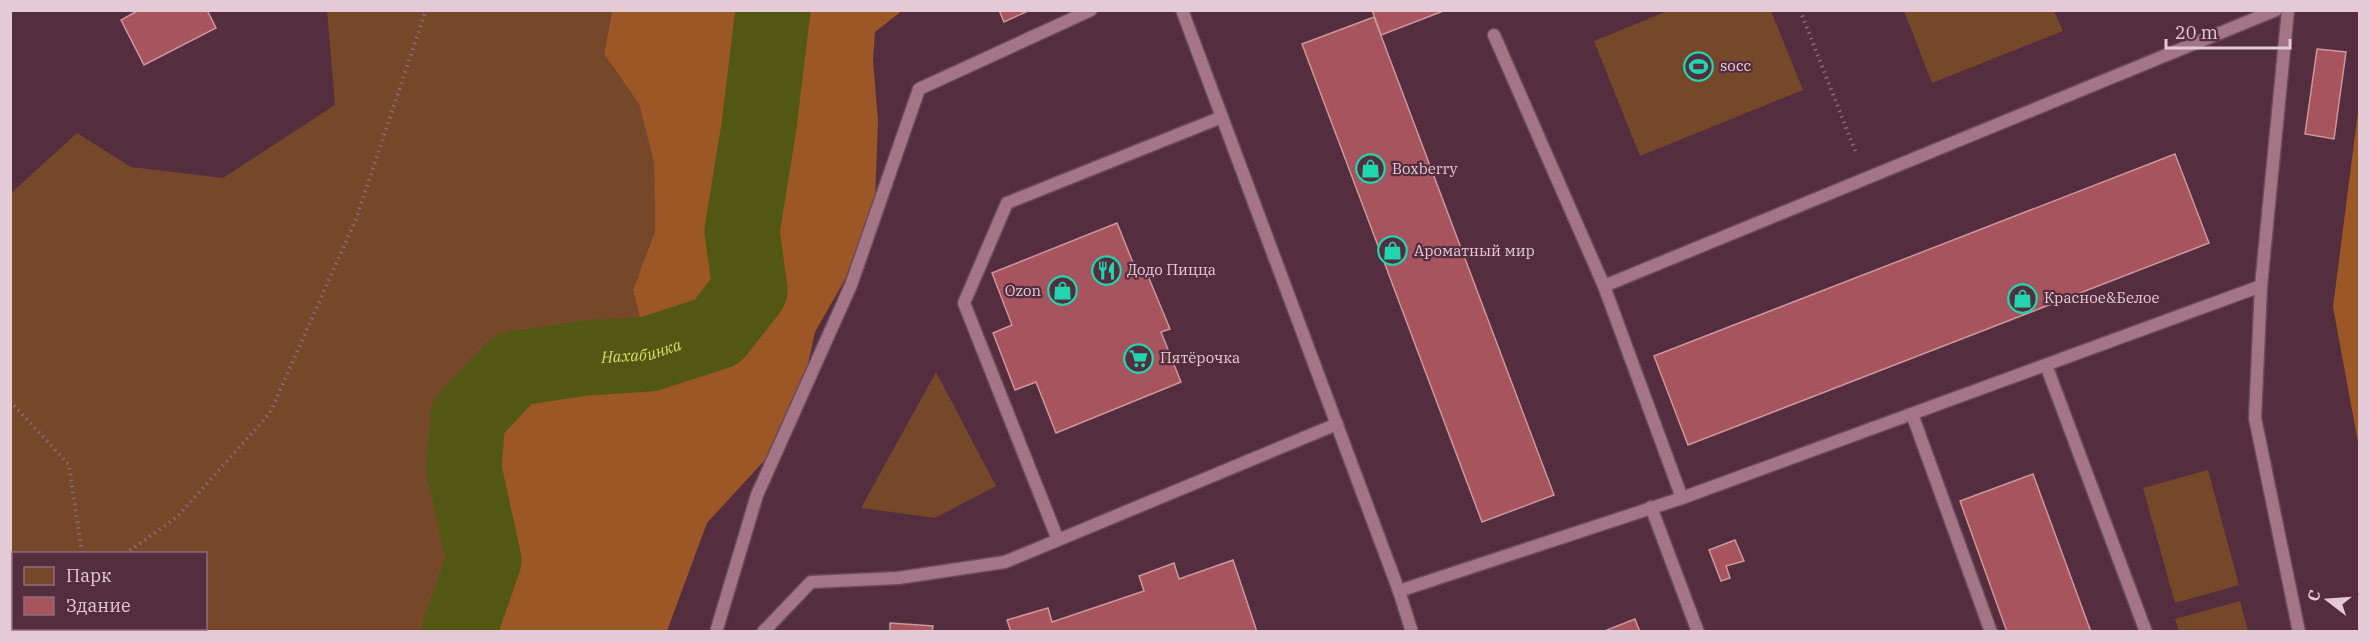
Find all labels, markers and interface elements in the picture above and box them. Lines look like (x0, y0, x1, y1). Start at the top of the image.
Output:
scale bar (2166, 12, 2290, 50)
text: 20 m (2175, 21, 2218, 44)
sports icon: socc (1683, 50, 1715, 82)
place label: socc (1720, 56, 1752, 75)
shop icon: Boxberry (1355, 153, 1387, 185)
place label: Boxberry (1392, 159, 1458, 178)
shop icon: Ароматный мир (1377, 235, 1409, 267)
place label: Ароматный мир (1414, 241, 1535, 260)
restaurant icon: Додо Пицца (1090, 254, 1122, 286)
place label: Додо Пицца (1127, 260, 1216, 279)
shop icon: Ozon (1046, 275, 1078, 307)
place label: Ozon (1005, 281, 1041, 300)
shop icon: Красное&Белое (2007, 282, 2039, 314)
place label: Красное&Белое (2044, 288, 2160, 307)
water label: Нахабинка (600, 334, 684, 367)
supermarket icon: Пятёрочка (1123, 342, 1155, 374)
place label: Пятёрочка (1160, 348, 1240, 367)
legend (12, 552, 207, 630)
text: Парк (66, 564, 112, 587)
north arrow (2298, 570, 2358, 630)
text: С (2303, 588, 2325, 604)
text: Здание (66, 594, 131, 617)

